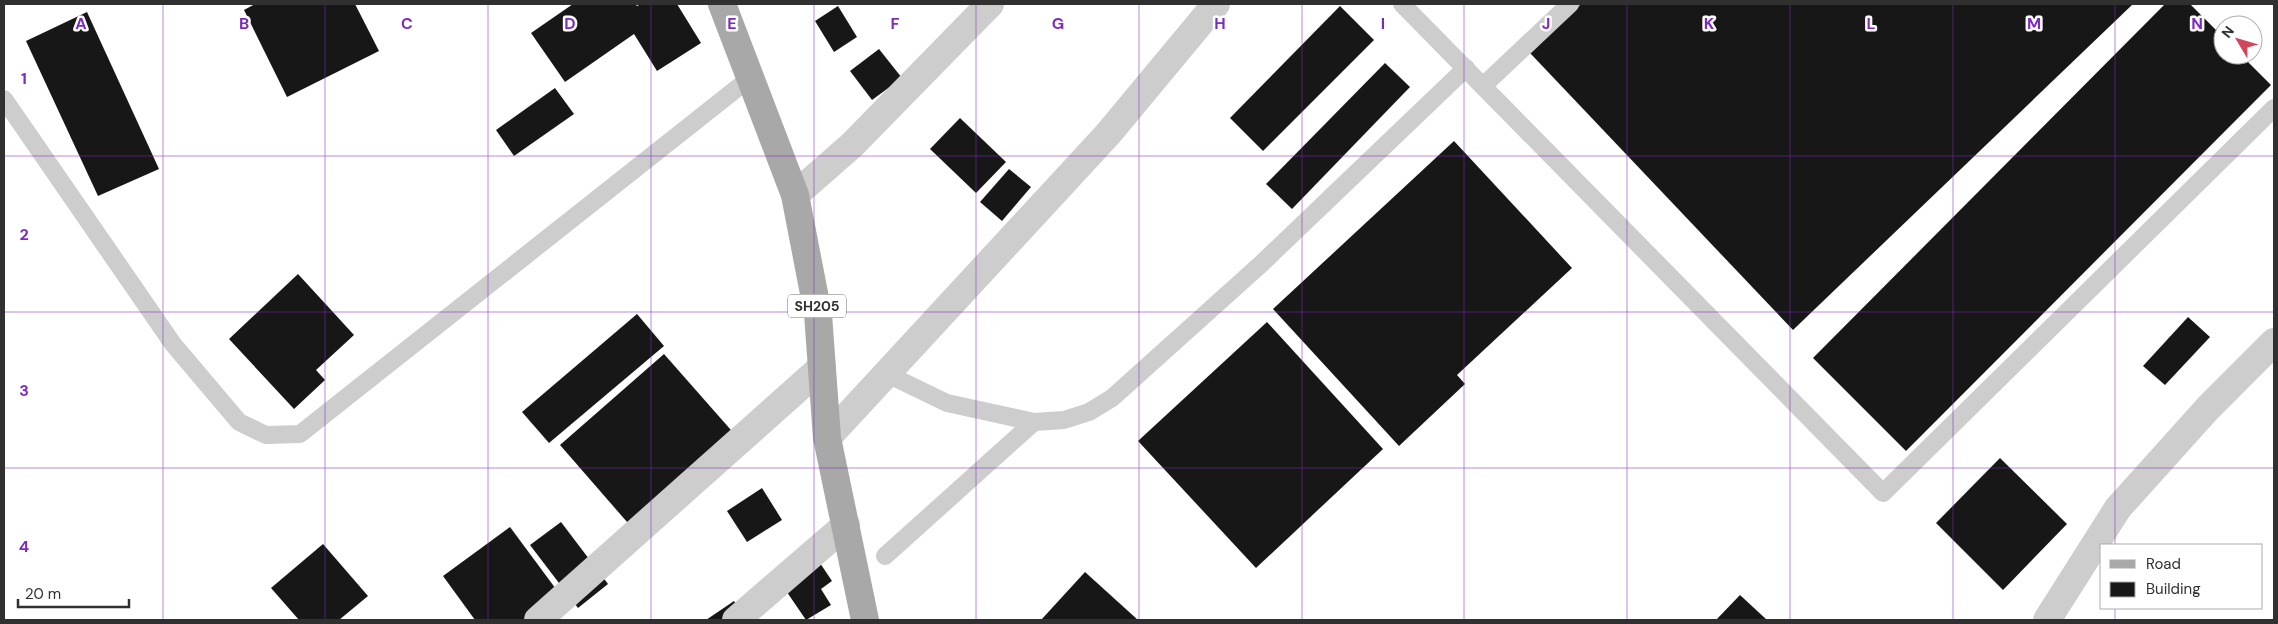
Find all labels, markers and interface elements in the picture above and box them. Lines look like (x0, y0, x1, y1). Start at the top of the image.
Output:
text: A (75, 13, 87, 34)
text: B (239, 13, 249, 34)
text: C (401, 13, 413, 34)
text: D (564, 13, 576, 34)
text: E (727, 13, 737, 34)
text: F (891, 13, 900, 34)
text: G (1052, 13, 1064, 34)
text: H (1214, 13, 1226, 34)
text: I (1381, 13, 1385, 34)
text: J (1542, 13, 1550, 34)
text: K (1704, 13, 1715, 34)
text: L (1867, 13, 1876, 34)
text: M (2027, 13, 2041, 34)
text: N (2191, 13, 2203, 34)
north arrow (2213, 15, 2263, 65)
text: N (2218, 22, 2238, 42)
text: 1 (21, 68, 27, 89)
text: 2 (19, 224, 29, 245)
road number: SH205 (788, 294, 846, 318)
text: 3 (19, 380, 29, 401)
text: 4 (19, 536, 29, 557)
legend (2100, 544, 2263, 609)
text: Road (2146, 554, 2181, 574)
scale bar (18, 576, 129, 608)
text: Building (2146, 579, 2201, 599)
text: 20 m (25, 584, 61, 604)

